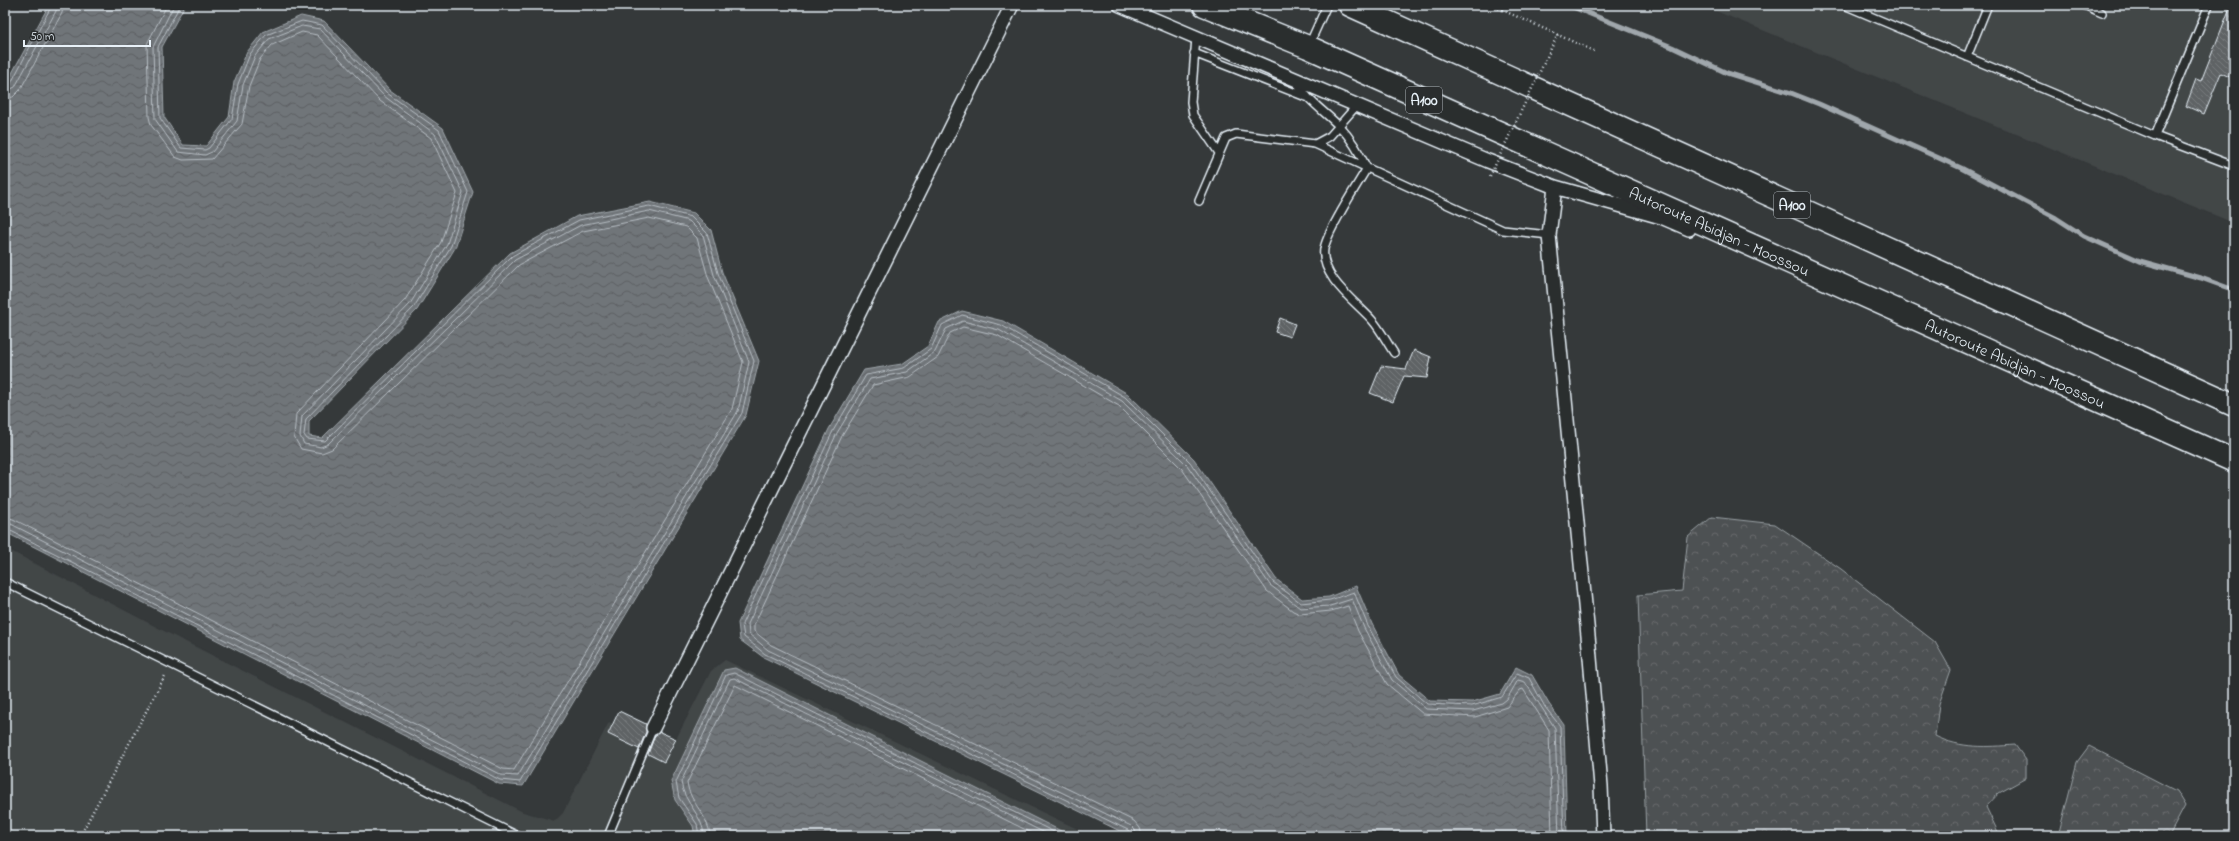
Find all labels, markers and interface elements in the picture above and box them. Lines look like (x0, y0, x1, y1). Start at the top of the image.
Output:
scale bar (24, 22, 150, 48)
text: 50 m (30, 28, 54, 46)
road number: A100 (1406, 87, 1442, 113)
street label: Autoroute Abidjan - Moossou (1624, 182, 1813, 284)
road number: A100 (1774, 192, 1810, 218)
street label: Autoroute Abidjan - Moossou (1920, 314, 2109, 416)

